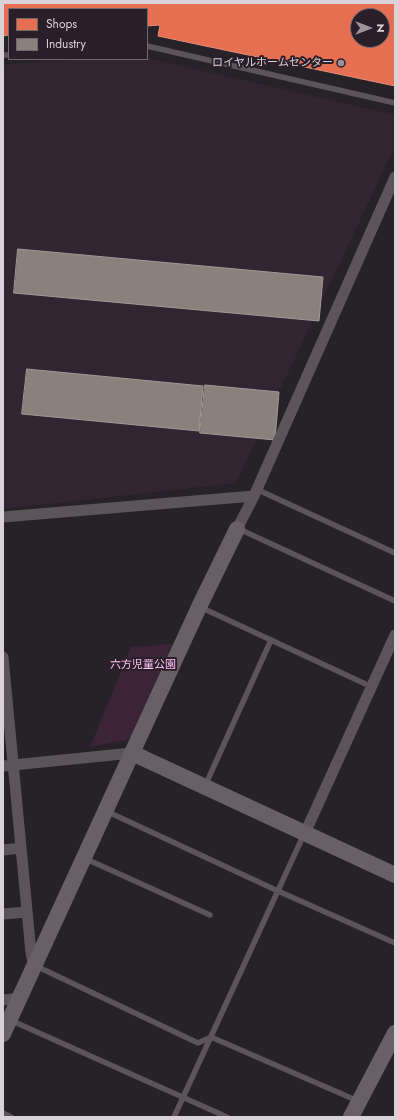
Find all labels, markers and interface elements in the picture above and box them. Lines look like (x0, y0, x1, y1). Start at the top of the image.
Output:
legend (8, 8, 148, 60)
north arrow (350, 8, 390, 48)
text: Shops (46, 15, 77, 33)
text: N (373, 24, 389, 32)
text: Industry (46, 35, 86, 53)
place label: ロイヤルホームセンター (212, 56, 333, 70)
marker: ロイヤルホームセンター (336, 58, 346, 68)
park label: 六方児童公園 (110, 658, 176, 672)

